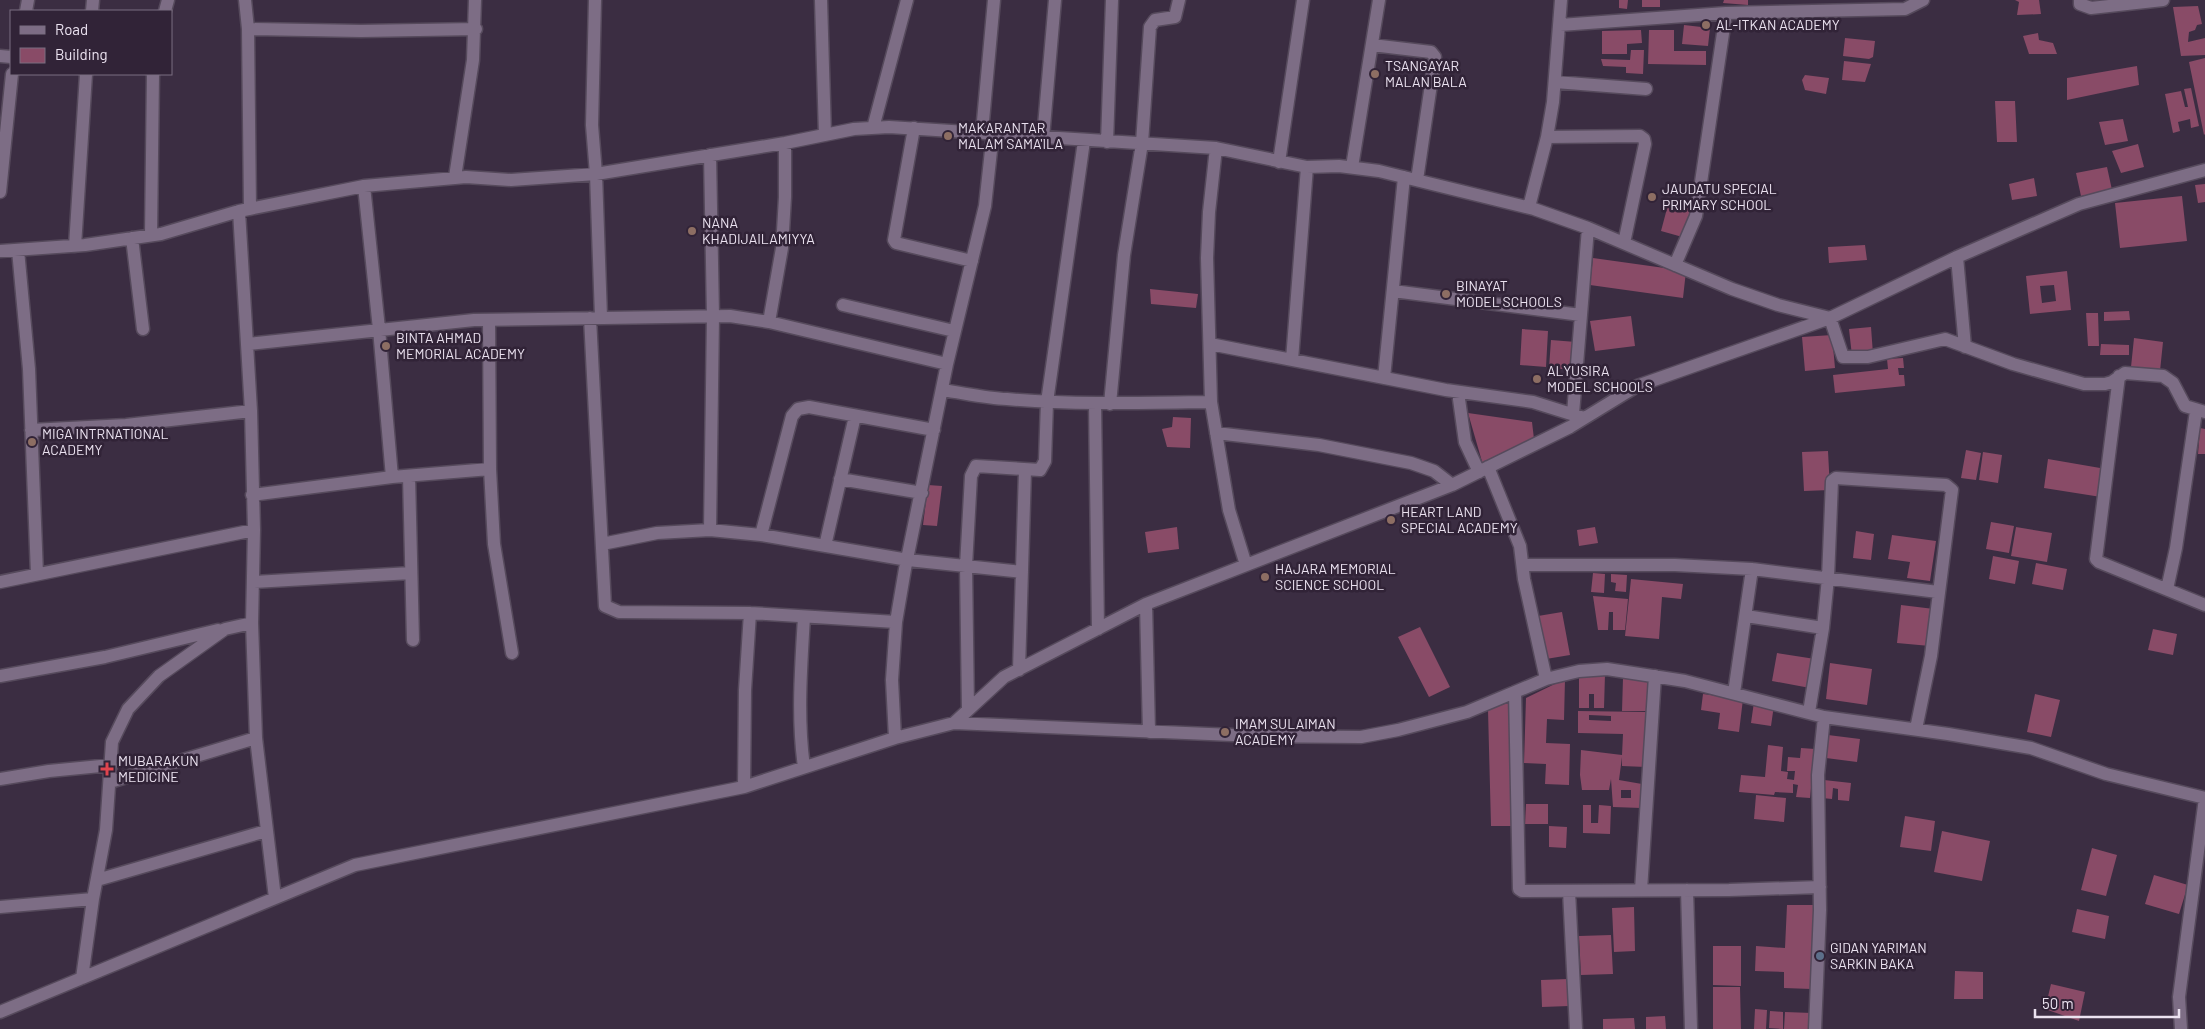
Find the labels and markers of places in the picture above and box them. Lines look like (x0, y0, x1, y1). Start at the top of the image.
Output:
place label: AL-ITKAN ACADEMY (1716, 16, 1840, 33)
marker: AL-ITKAN ACADEMY (1700, 19, 1712, 31)
place label: TSANGAYAR MALAN BALA (1385, 57, 1467, 90)
marker: TSANGAYAR MALAN BALA (1369, 68, 1381, 80)
place label: MAKARANTAR MALAM SAMA'ILA (958, 119, 1064, 152)
marker: MAKARANTAR MALAM SAMA'ILA (942, 130, 954, 142)
place label: JAUDATU SPECIAL PRIMARY SCHOOL (1662, 180, 1777, 213)
marker: JAUDATU SPECIAL PRIMARY SCHOOL (1646, 191, 1658, 203)
place label: NANA KHADIJAILAMIYYA (702, 214, 815, 247)
marker: NANA KHADIJAILAMIYYA (686, 225, 698, 237)
place label: BINAYAT MODEL SCHOOLS (1456, 277, 1562, 310)
marker: BINAYAT MODEL SCHOOLS (1440, 288, 1452, 300)
place label: BINTA AHMAD MEMORIAL ACADEMY (396, 329, 525, 362)
marker: BINTA AHMAD MEMORIAL ACADEMY (380, 340, 392, 352)
place label: ALYUSIRA MODEL SCHOOLS (1547, 362, 1653, 395)
marker: ALYUSIRA MODEL SCHOOLS (1531, 373, 1543, 385)
place label: MIGA INTRNATIONAL ACADEMY (42, 425, 168, 458)
marker: MIGA INTRNATIONAL ACADEMY (26, 436, 38, 448)
place label: HEART LAND SPECIAL ACADEMY (1401, 503, 1518, 536)
marker: HEART LAND SPECIAL ACADEMY (1385, 514, 1397, 526)
place label: HAJARA MEMORIAL SCIENCE SCHOOL (1275, 560, 1396, 593)
marker: HAJARA MEMORIAL SCIENCE SCHOOL (1259, 571, 1271, 583)
place label: IMAM SULAIMAN ACADEMY (1235, 715, 1336, 748)
marker: IMAM SULAIMAN ACADEMY (1219, 726, 1231, 738)
place label: MUBARAKUN MEDICINE (118, 752, 199, 785)
marker: MUBARAKUN MEDICINE (100, 762, 114, 776)
place label: GIDAN YARIMAN SARKIN BAKA (1830, 939, 1927, 972)
marker: GIDAN YARIMAN SARKIN BAKA (1814, 950, 1826, 962)

